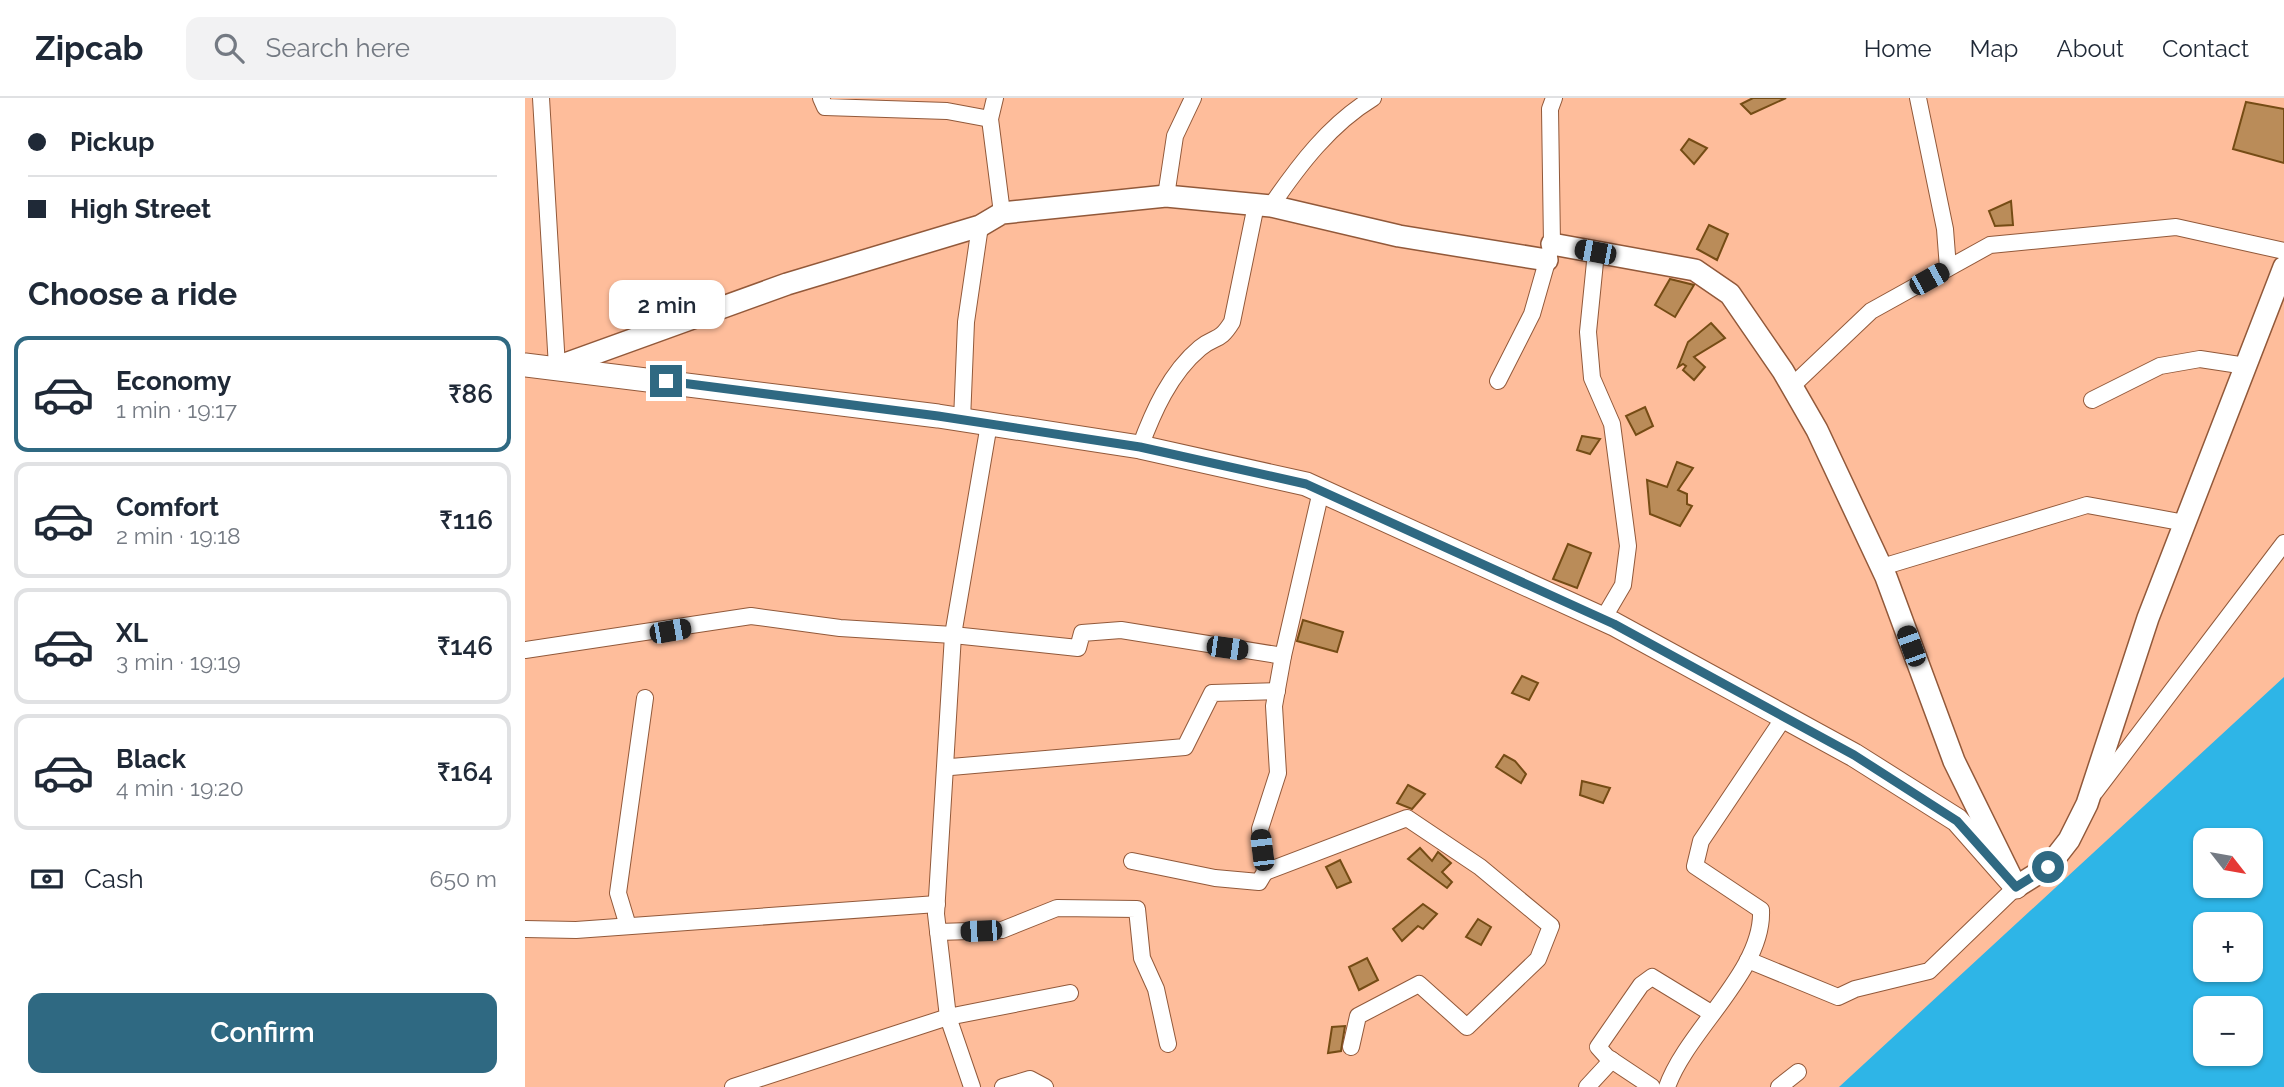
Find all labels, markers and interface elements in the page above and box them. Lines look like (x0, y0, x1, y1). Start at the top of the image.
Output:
search box (186, 17, 676, 80)
text: Zipcab (35, 29, 144, 68)
icon: search (210, 29, 248, 67)
text: Search here (266, 33, 410, 63)
text: Home (1864, 34, 1932, 63)
text: Map (1970, 34, 2018, 63)
text: About (2056, 34, 2124, 63)
text: Contact (2162, 34, 2249, 63)
text: Pickup (70, 127, 155, 157)
text: High Street (70, 194, 211, 224)
car (1573, 238, 1618, 266)
car (1906, 260, 1953, 298)
text: Choose a ride (28, 275, 237, 312)
callout: 2 min (608, 280, 724, 328)
text: 2 min (638, 291, 696, 318)
icon: car (32, 363, 95, 426)
route end (650, 365, 682, 397)
text: Economy (116, 366, 231, 396)
text: ₹86 (448, 379, 493, 409)
text: 1 min · 19:17 (116, 396, 237, 423)
icon: car (32, 489, 95, 552)
text: Comfort (116, 492, 219, 522)
text: ₹116 (439, 505, 493, 535)
text: 2 min · 19:18 (116, 522, 241, 549)
icon: car (32, 615, 95, 678)
car (648, 617, 693, 645)
text: XL (116, 618, 148, 648)
car (1894, 623, 1929, 669)
text: ₹146 (437, 631, 493, 661)
car (1205, 635, 1250, 661)
text: 3 min · 19:19 (116, 648, 241, 675)
icon: car (32, 741, 95, 804)
text: Black (116, 744, 186, 774)
text: ₹164 (437, 757, 493, 787)
text: 4 min · 19:20 (116, 774, 244, 801)
car (1250, 828, 1275, 872)
north arrow (2193, 828, 2263, 898)
map controls (2193, 828, 2263, 1066)
route start (2032, 851, 2064, 883)
icon: cash (28, 860, 66, 898)
text: Cash (84, 864, 144, 894)
text: 650 m (430, 865, 497, 892)
button: + (2193, 912, 2263, 982)
car (960, 920, 1003, 942)
button: Confirm (28, 993, 497, 1073)
button: − (2193, 996, 2263, 1066)

